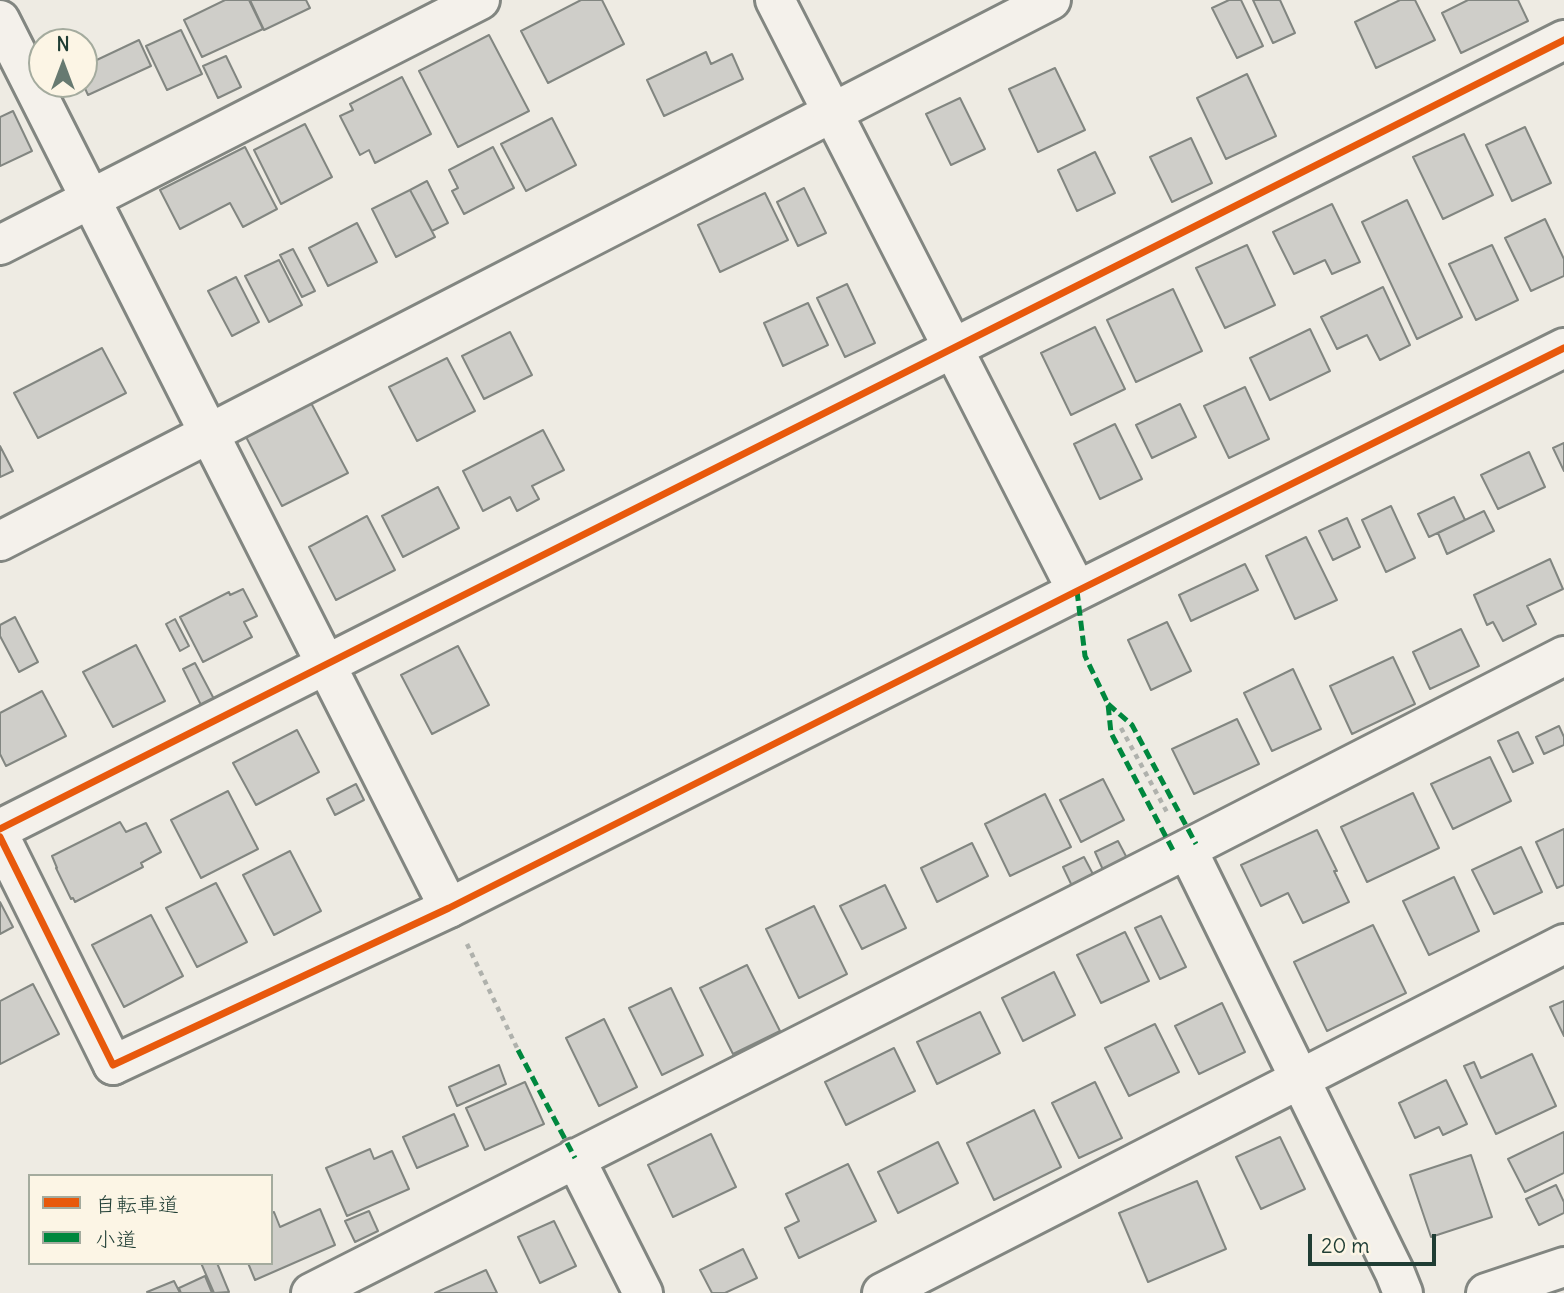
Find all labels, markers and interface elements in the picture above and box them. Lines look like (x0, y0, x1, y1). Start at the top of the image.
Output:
north arrow (28, 28, 98, 98)
text: N (56, 32, 70, 56)
legend (28, 1174, 273, 1265)
text: 自転車道 (95, 1191, 179, 1218)
scale bar (1312, 1220, 1440, 1264)
text: 小道 (95, 1226, 137, 1253)
text: 20 m (1321, 1232, 1370, 1259)

